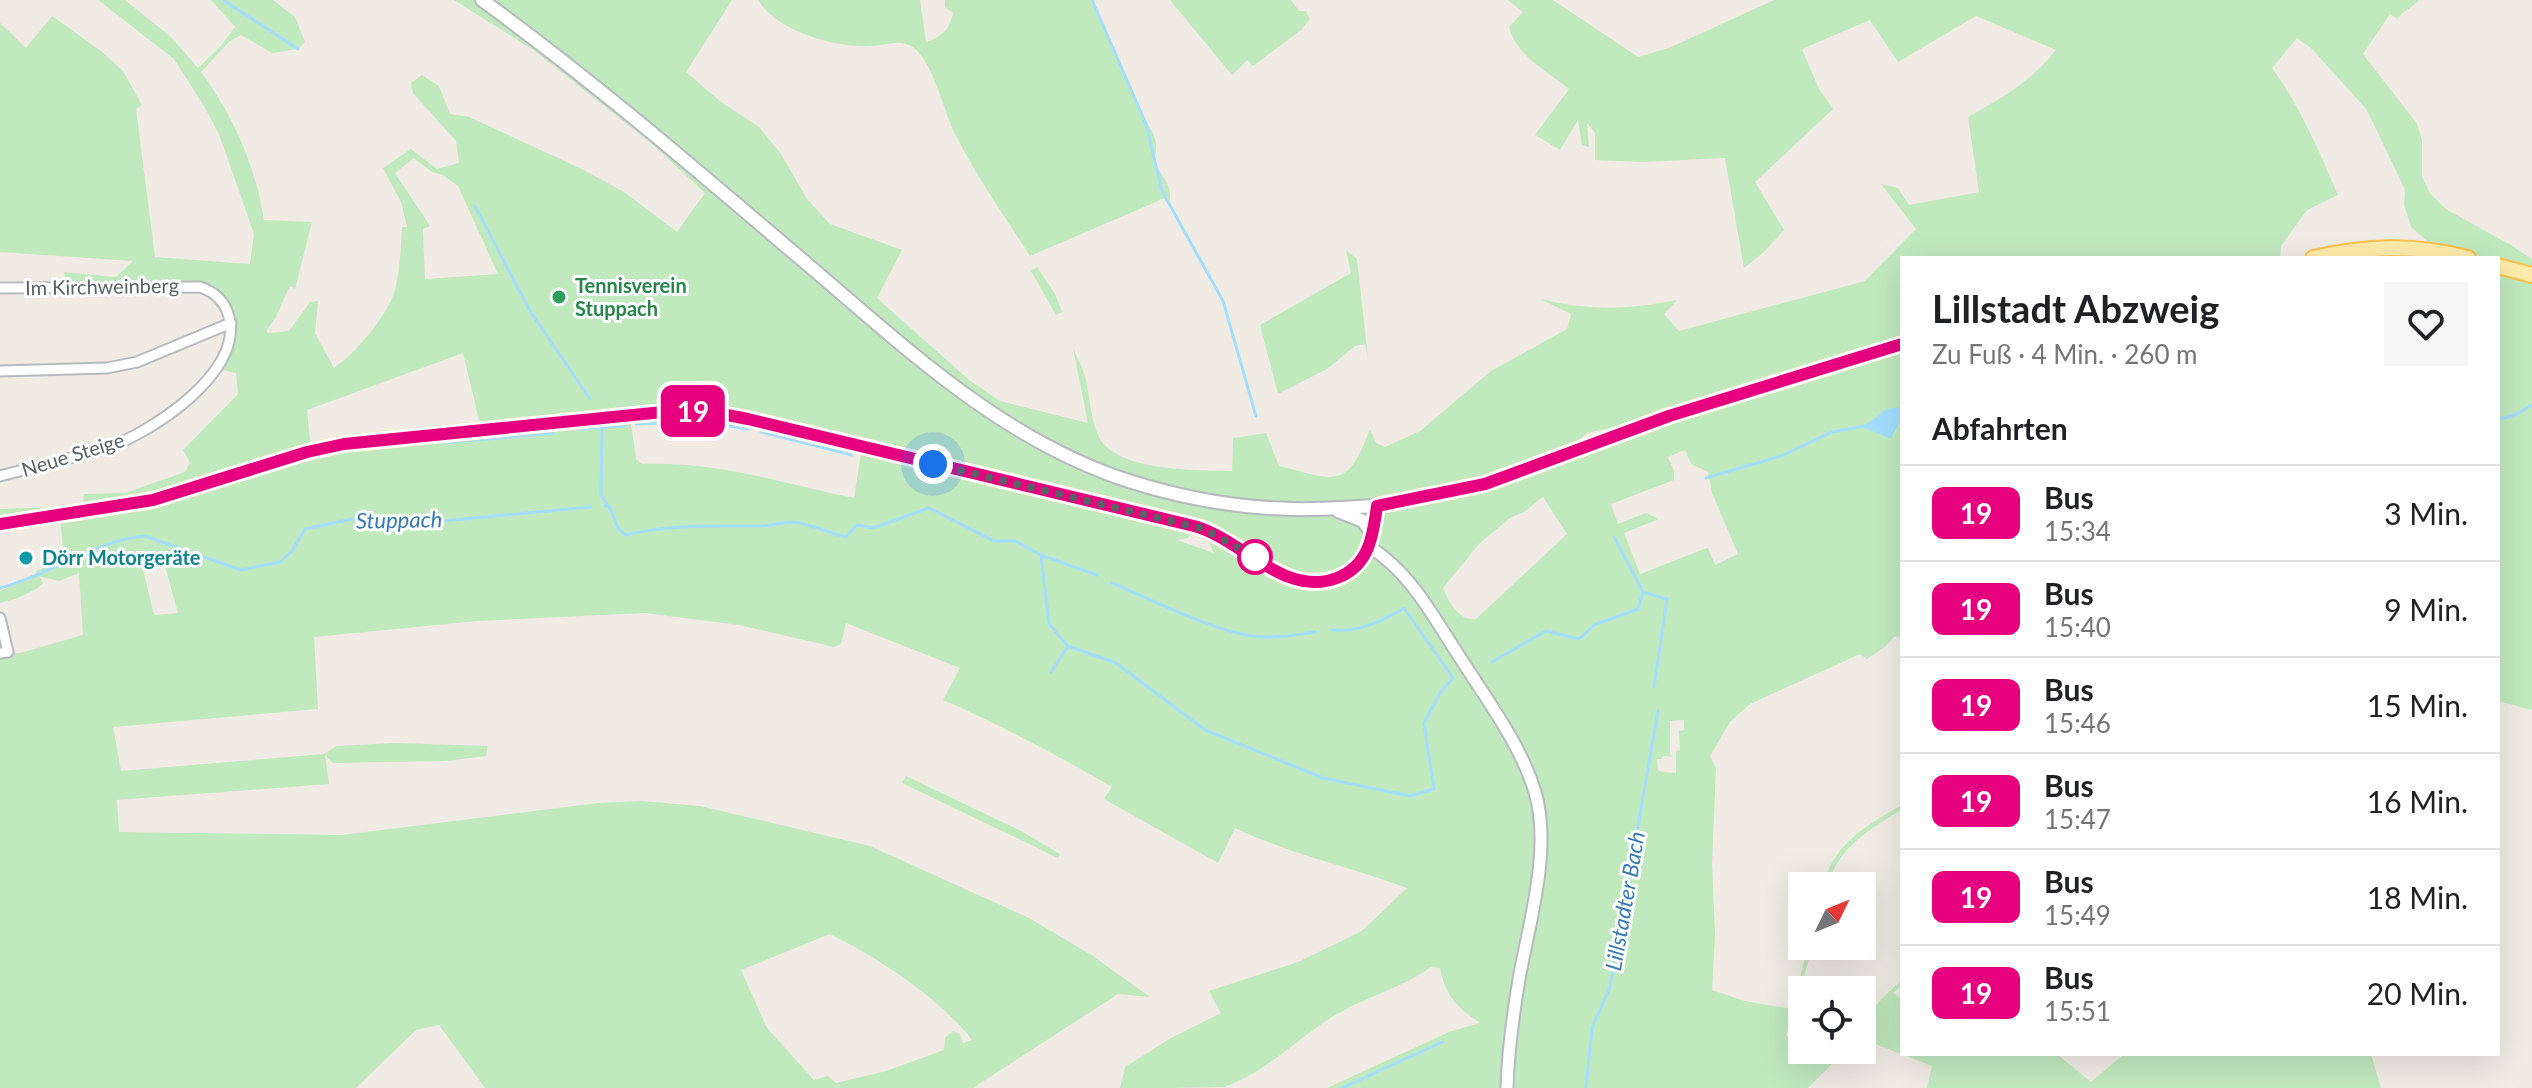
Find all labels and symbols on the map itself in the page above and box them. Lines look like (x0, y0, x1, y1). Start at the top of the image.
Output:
street label: Im Kirchweinberg (25, 273, 179, 299)
place label: Tennisverein Stuppach (575, 273, 687, 320)
marker: Tennisverein Stuppach (550, 288, 568, 306)
line badge: 19 (657, 385, 729, 437)
street label: Neue Steige (19, 427, 127, 481)
your location (913, 444, 953, 484)
water label: Stuppach (356, 505, 442, 534)
unlabelled marker (1238, 540, 1272, 574)
place label: Dörr Motorgeräte (42, 545, 201, 569)
marker: Dörr Motorgeräte (17, 549, 35, 567)
water label: Lillstadter Bach (1599, 829, 1650, 973)
north arrow (1788, 872, 1876, 960)

